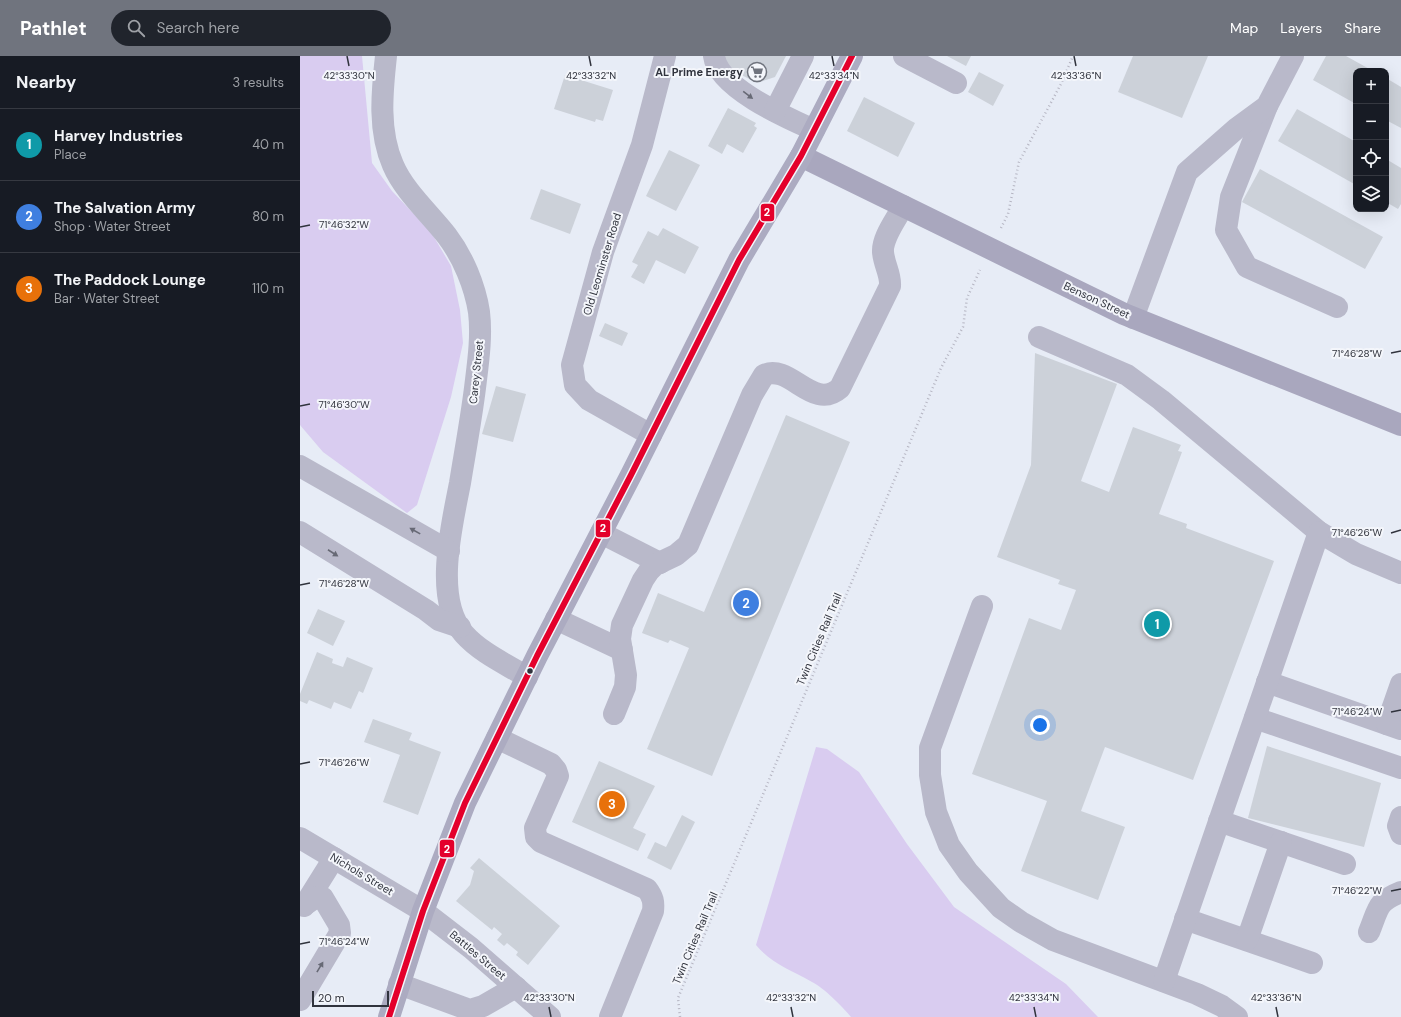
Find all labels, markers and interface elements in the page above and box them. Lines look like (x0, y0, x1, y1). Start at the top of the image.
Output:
search box (111, 10, 391, 46)
text: Pathlet (20, 16, 87, 41)
icon: search (125, 17, 147, 39)
text: Search here (157, 18, 239, 38)
text: Map (1230, 19, 1258, 37)
text: Layers (1280, 19, 1322, 37)
text: Share (1344, 19, 1381, 37)
supermarket icon: AL Prime Energy (746, 61, 768, 83)
place label: AL Prime Energy (655, 65, 743, 79)
map controls (1353, 68, 1389, 212)
button: + (1353, 68, 1389, 104)
text: 42°33'30"N (323, 69, 375, 82)
text: 42°33'32"N (566, 69, 616, 82)
text: 42°33'34"N (809, 69, 859, 82)
text: 42°33'36"N (1051, 69, 1101, 82)
text: Nearby (16, 71, 76, 93)
text: 3 results (232, 74, 284, 91)
one-way arrow (742, 90, 753, 99)
button: − (1353, 104, 1389, 140)
text: Harvey Industries (54, 126, 183, 146)
text: 1 (27, 136, 31, 153)
text: 40 m (252, 136, 284, 153)
button: locate (1353, 140, 1389, 176)
text: Place (54, 146, 86, 163)
button: layers (1353, 176, 1389, 212)
text: The Salvation Army (54, 198, 196, 218)
line badge: 2 (760, 203, 775, 222)
text: 2 (764, 205, 770, 219)
text: 2 (25, 208, 33, 225)
text: 80 m (252, 208, 284, 225)
street label: Old Leominster Road (580, 211, 624, 317)
text: Shop · Water Street (54, 218, 171, 235)
text: 71°46'32"W (319, 218, 369, 231)
text: The Paddock Lounge (54, 270, 206, 290)
street label: Benson Street (1062, 279, 1132, 321)
text: 3 (25, 280, 33, 297)
text: 110 m (252, 280, 284, 297)
text: Bar · Water Street (54, 290, 159, 307)
street label: Carey Street (466, 339, 486, 405)
text: 71°46'28"W (1332, 347, 1382, 360)
text: 71°46'30"W (318, 398, 370, 411)
line badge: 2 (595, 519, 611, 538)
text: 2 (600, 521, 606, 535)
text: 71°46'26"W (1332, 526, 1383, 539)
one-way arrow (409, 528, 421, 535)
one-way arrow (328, 549, 338, 557)
text: 71°46'28"W (319, 577, 369, 590)
pin: 2 (733, 588, 759, 618)
street label: Twin Cities Rail Trail (793, 591, 845, 687)
pin: 1 (1144, 609, 1170, 639)
unlabelled marker (525, 666, 535, 676)
text: 71°46'24"W (1332, 705, 1382, 718)
your location (1030, 715, 1050, 735)
text: 71°46'26"W (319, 756, 370, 769)
pin: 3 (599, 789, 625, 819)
line badge: 2 (439, 839, 455, 858)
text: 2 (444, 842, 450, 856)
street label: Nichols Street (328, 850, 396, 898)
text: 71°46'22"W (1332, 884, 1382, 897)
street label: Twin Cities Rail Trail (669, 890, 721, 986)
street label: Battles Street (447, 927, 509, 983)
text: 71°46'24"W (319, 935, 369, 948)
one-way arrow (316, 961, 323, 973)
scale bar (312, 989, 389, 1008)
text: 20 m (318, 991, 344, 1005)
text: 42°33'30"N (523, 991, 575, 1004)
text: 42°33'32"N (766, 991, 816, 1004)
text: 42°33'34"N (1009, 991, 1059, 1004)
text: 42°33'36"N (1251, 991, 1301, 1004)

